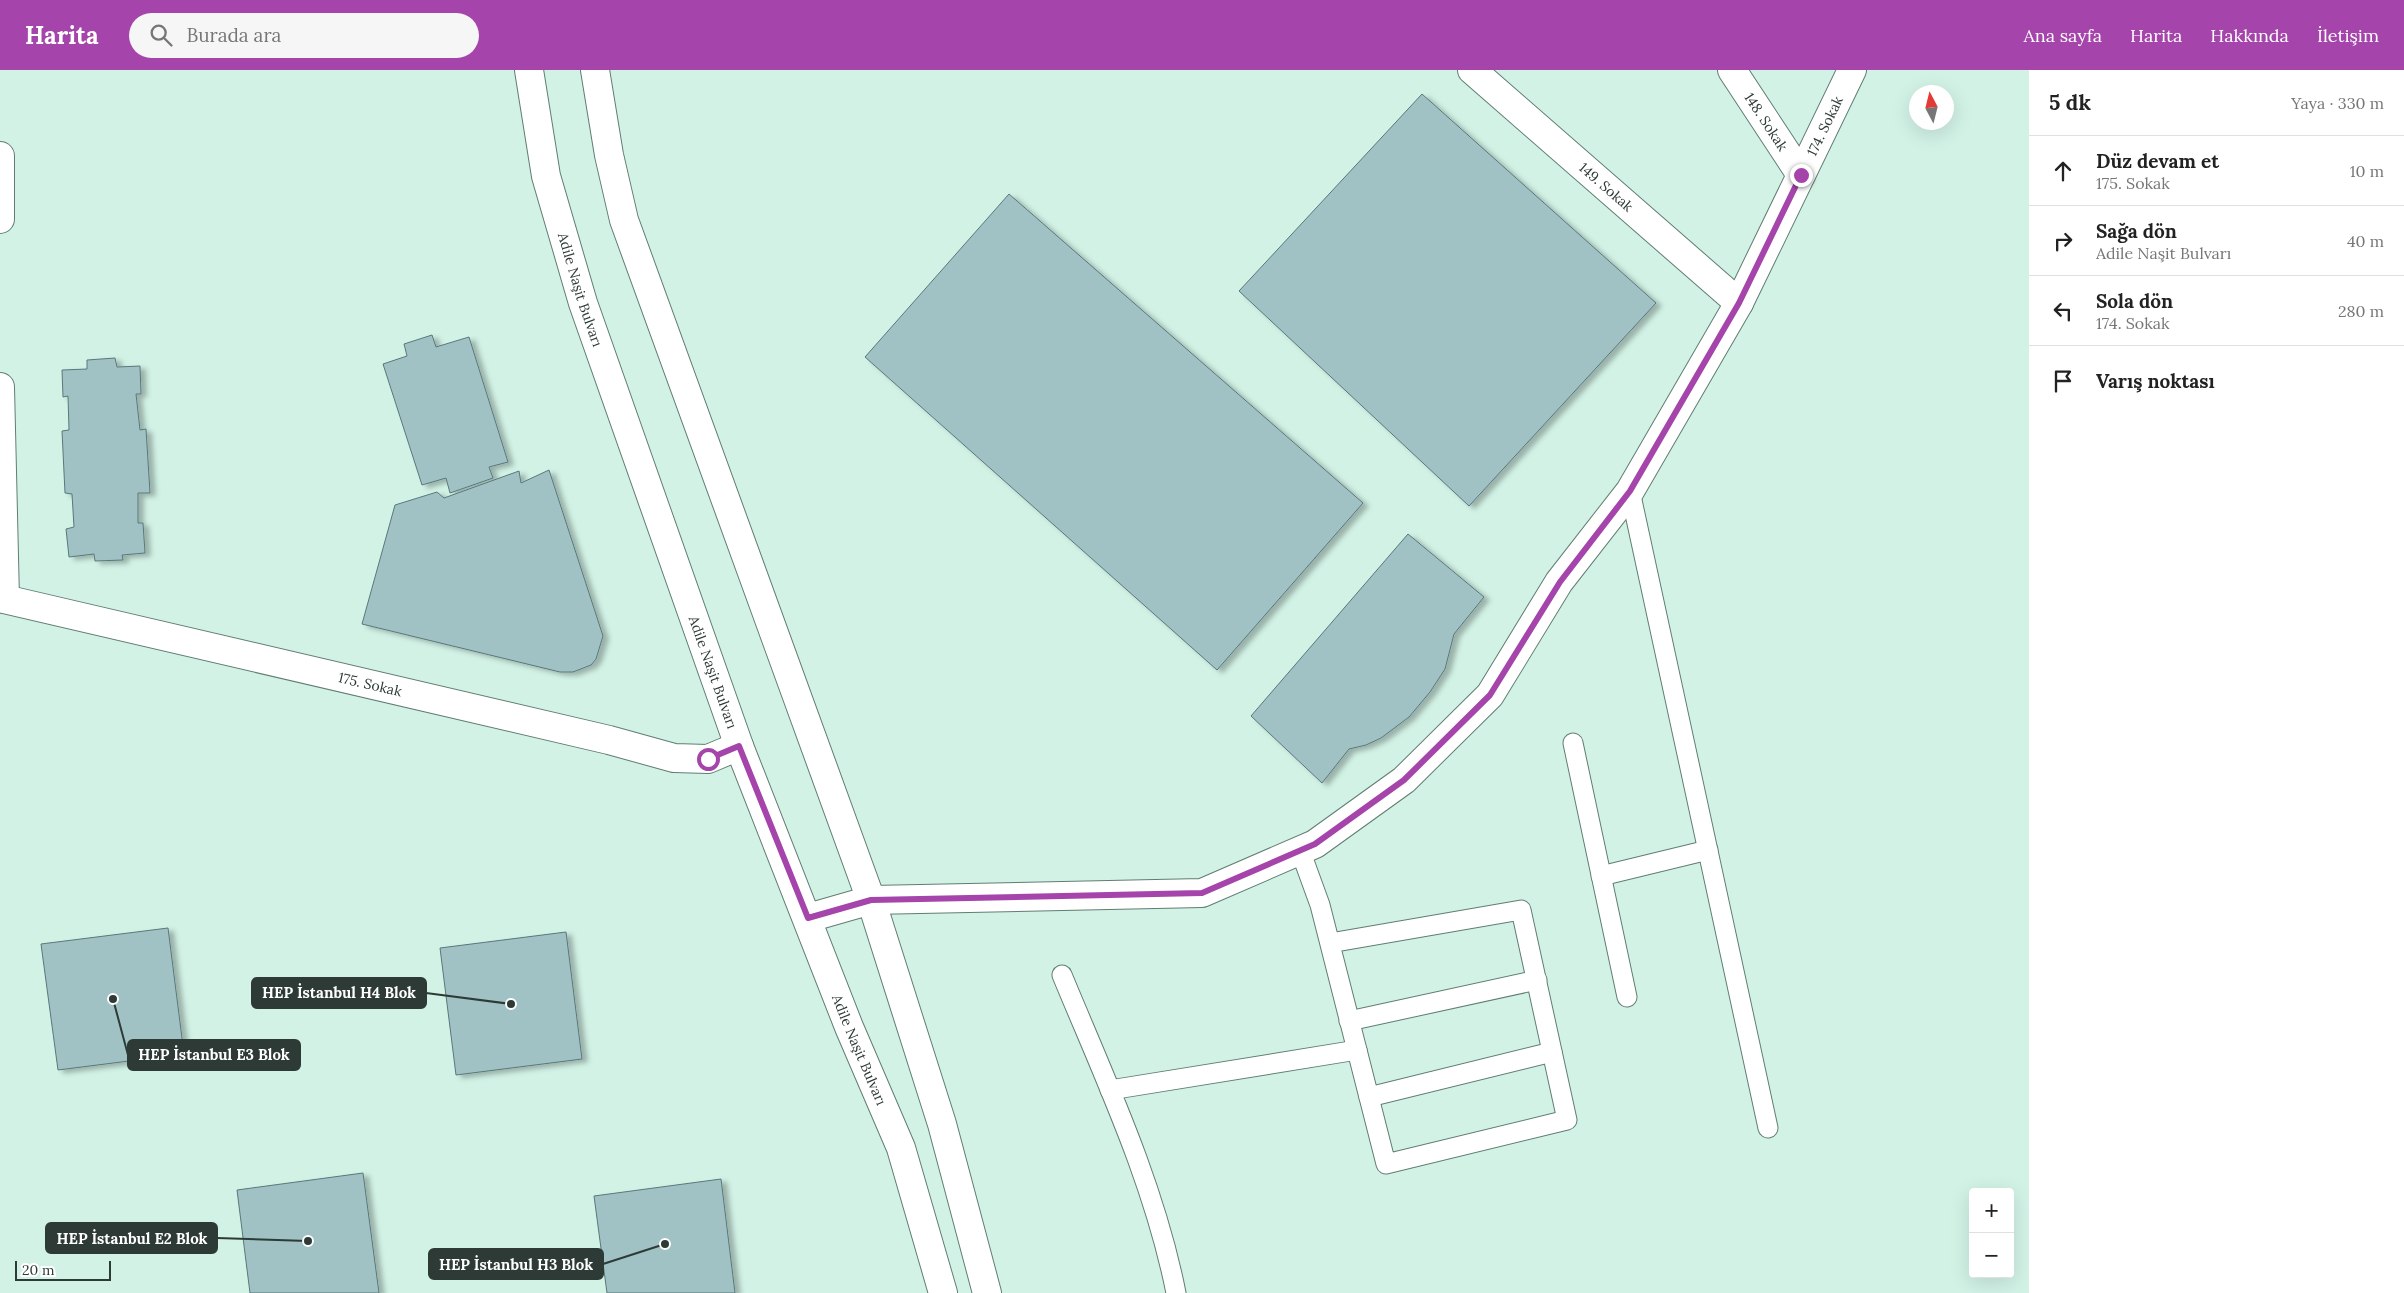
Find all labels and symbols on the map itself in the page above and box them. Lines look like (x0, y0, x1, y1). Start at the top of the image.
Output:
north arrow (1909, 85, 1954, 130)
street label: 148. Sokak (1740, 89, 1792, 155)
street label: 174. Sokak (1803, 93, 1847, 159)
street label: 149. Sokak (1575, 159, 1637, 216)
route end (1790, 164, 1813, 187)
street label: Adile Naşit Bulvarı (554, 230, 607, 349)
street label: Adile Naşit Bulvarı (684, 612, 741, 731)
street label: 175. Sokak (336, 668, 404, 701)
route start (697, 748, 720, 771)
callout: HEP İstanbul H4 Blok (252, 978, 426, 1008)
text: HEP İstanbul H4 Blok (262, 983, 416, 1002)
street label: Adile Naşit Bulvarı (828, 991, 891, 1108)
callout: HEP İstanbul E3 Blok (128, 1040, 300, 1070)
text: HEP İstanbul E3 Blok (138, 1045, 290, 1064)
callout: HEP İstanbul E2 Blok (46, 1223, 217, 1253)
text: HEP İstanbul E2 Blok (56, 1229, 208, 1248)
callout: HEP İstanbul H3 Blok (429, 1249, 603, 1279)
text: HEP İstanbul H3 Blok (439, 1255, 593, 1274)
scale bar (15, 1258, 111, 1281)

